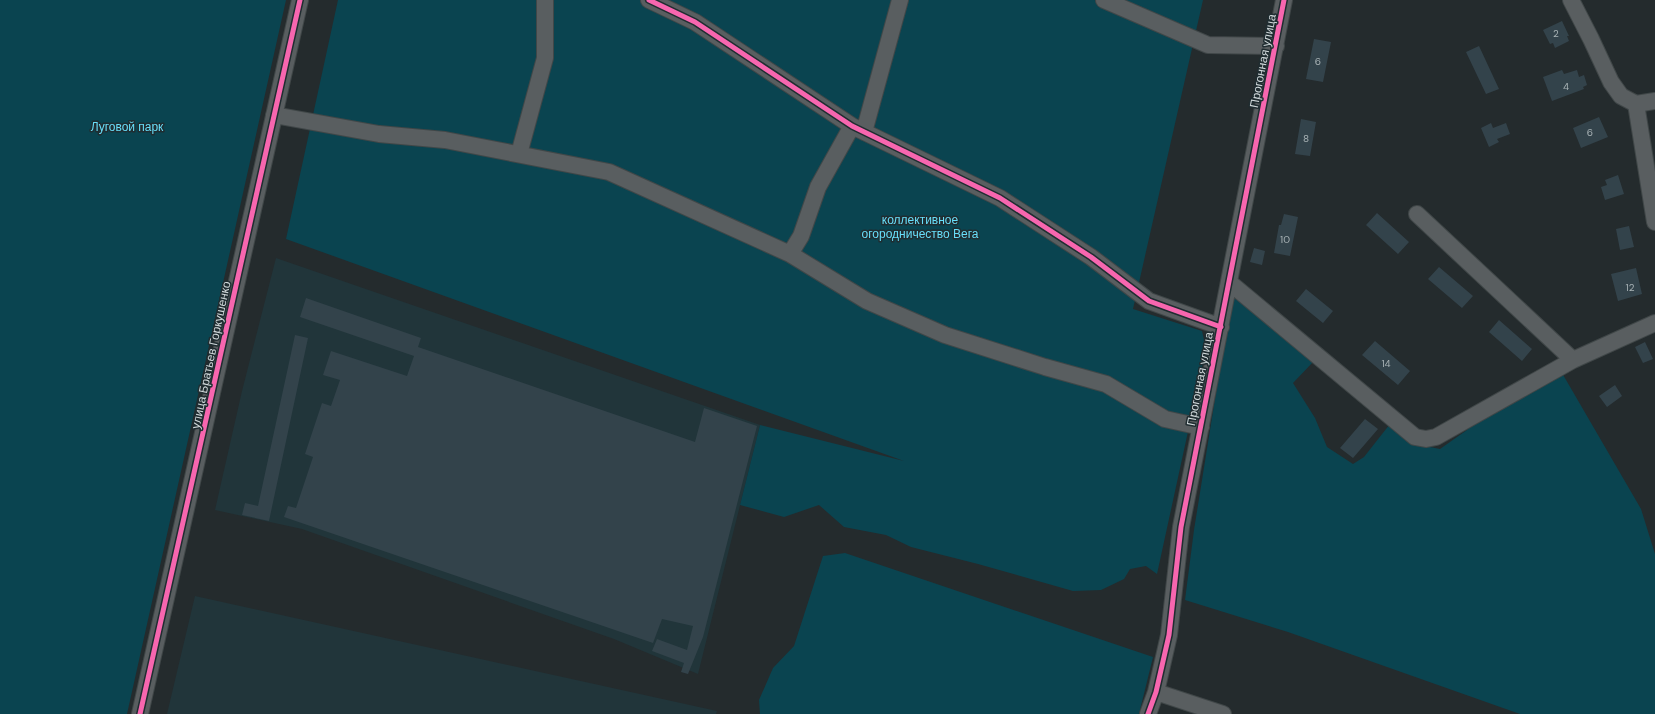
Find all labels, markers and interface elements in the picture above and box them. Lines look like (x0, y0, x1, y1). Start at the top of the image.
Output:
street label: Прогонная улица (1246, 12, 1280, 109)
house number: 2 (1553, 27, 1559, 40)
house number: 6 (1315, 55, 1321, 68)
house number: 4 (1563, 80, 1569, 93)
park label: Луговой парк (91, 119, 164, 135)
house number: 6 (1587, 126, 1593, 139)
house number: 8 (1303, 132, 1309, 145)
park label: коллективное огородничество Вега (862, 212, 979, 242)
house number: 10 (1280, 233, 1290, 246)
street label: улица Братьев Горкушенко (188, 279, 235, 430)
house number: 12 (1626, 281, 1635, 294)
street label: Прогонная улица (1183, 330, 1217, 427)
house number: 14 (1381, 357, 1391, 370)

